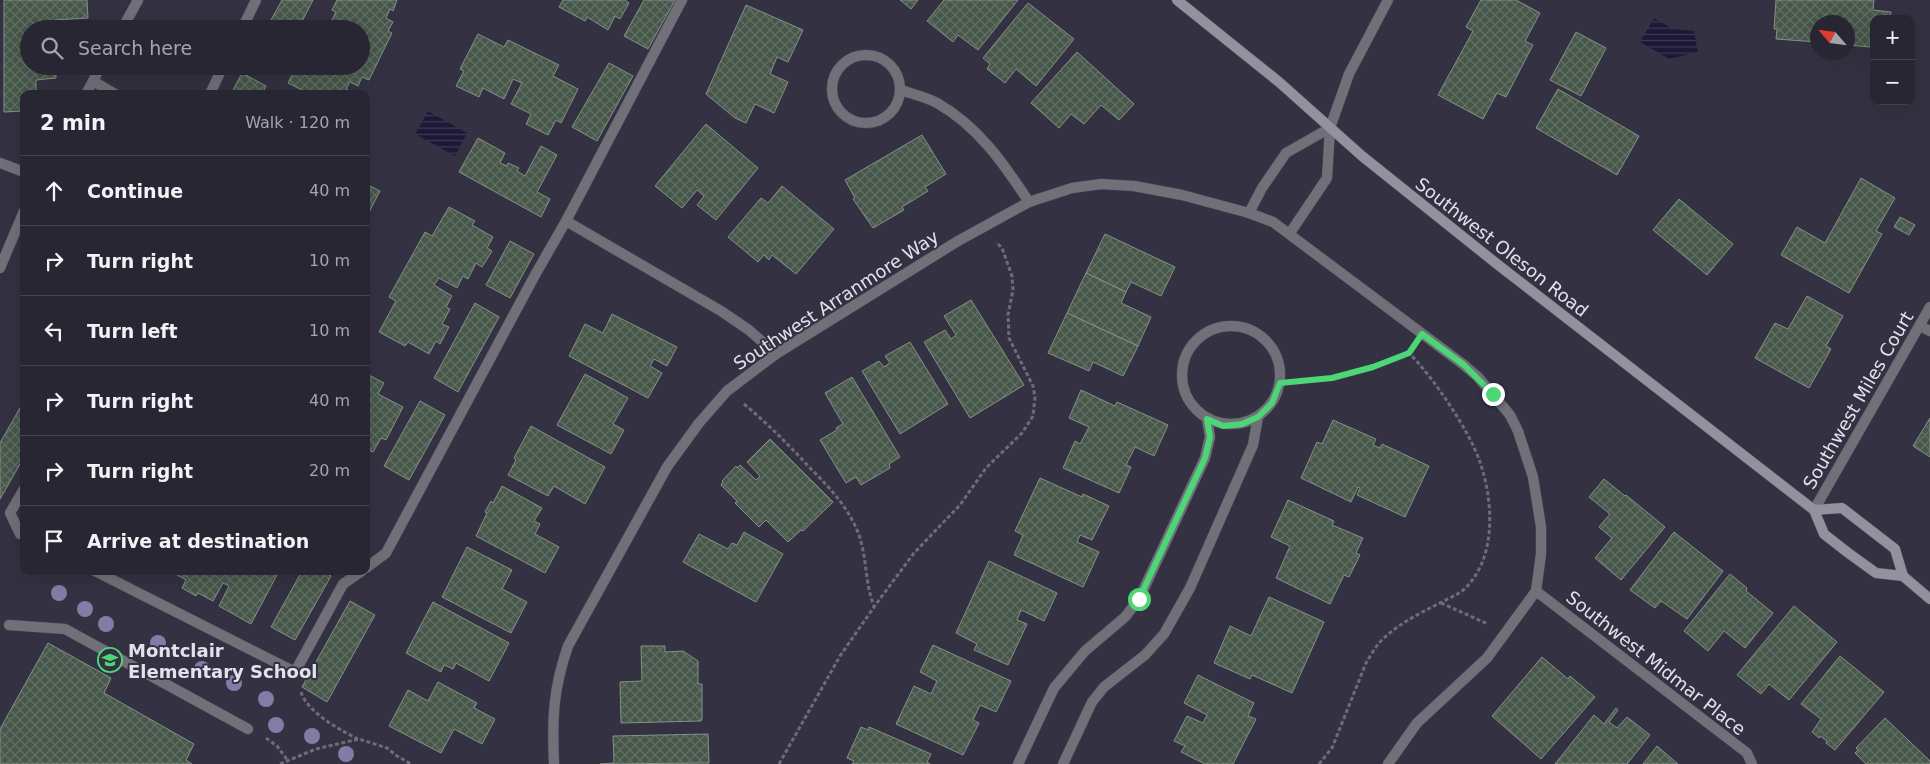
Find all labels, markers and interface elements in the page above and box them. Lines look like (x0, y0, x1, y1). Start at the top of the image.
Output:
north arrow (1810, 15, 1855, 60)
map controls (1870, 15, 1915, 105)
button: + (1870, 15, 1915, 60)
search box (20, 20, 370, 75)
icon: search (38, 34, 66, 62)
text: Search here (78, 37, 192, 59)
button: − (1870, 60, 1915, 105)
text: 2 min (40, 111, 106, 135)
text: Walk · 120 m (245, 113, 350, 132)
street label: Southwest Oleson Road (1412, 173, 1592, 321)
icon: ahead (40, 177, 68, 205)
text: Continue (87, 180, 183, 202)
text: 40 m (309, 181, 350, 200)
street label: Southwest Arranmore Way (730, 226, 943, 374)
icon: right (40, 247, 68, 275)
text: Turn right (87, 250, 193, 272)
text: 10 m (309, 251, 350, 270)
street label: Southwest Miles Court (1799, 308, 1917, 492)
icon: left (40, 317, 68, 345)
text: Turn left (87, 320, 178, 342)
text: 10 m (309, 321, 350, 340)
route end (1482, 383, 1505, 406)
icon: right (40, 387, 68, 415)
text: Turn right (87, 390, 193, 412)
text: 40 m (309, 391, 350, 410)
icon: right (40, 457, 68, 485)
text: Turn right (87, 460, 193, 482)
text: 20 m (309, 461, 350, 480)
icon: arrive (40, 527, 68, 555)
text: Arrive at destination (87, 530, 309, 552)
street label: Southwest Midmar Place (1562, 586, 1750, 740)
route start (1128, 588, 1151, 611)
place label: Montclair Elementary School (128, 640, 317, 682)
school or university icon: Montclair Elementary School (97, 647, 123, 673)

